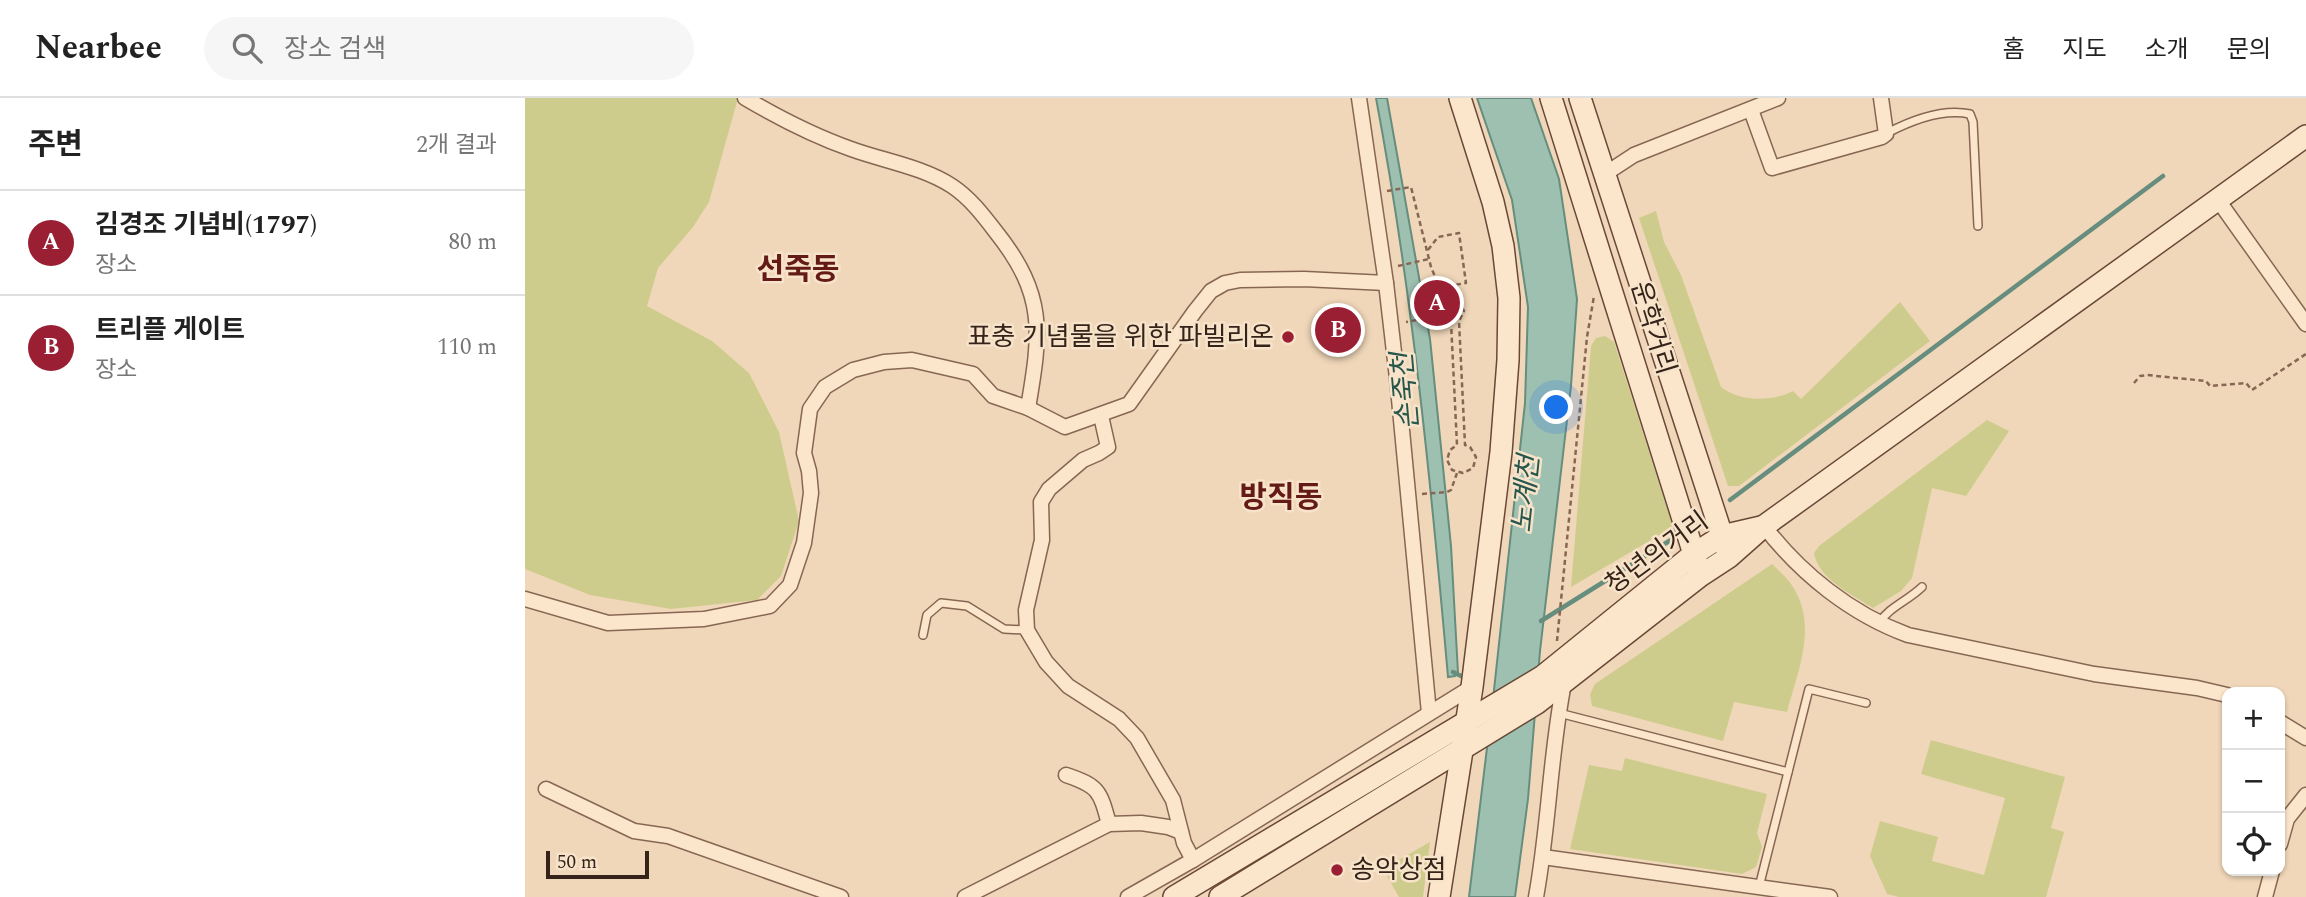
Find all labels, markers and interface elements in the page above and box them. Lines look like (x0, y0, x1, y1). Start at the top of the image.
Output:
search box (204, 17, 694, 80)
text: Nearbee (35, 23, 162, 73)
icon: search (228, 29, 266, 67)
text: 장소 검색 (284, 29, 386, 69)
text: 홈 (2002, 32, 2024, 68)
text: 지도 (2062, 32, 2107, 68)
text: 소개 (2145, 32, 2189, 68)
text: 문의 (2227, 32, 2271, 68)
text: 주변 (28, 122, 83, 168)
text: 2개 결과 (416, 128, 497, 163)
text: 김경조 기념비(1797) (95, 205, 317, 245)
text: A (42, 225, 60, 260)
text: 80 m (448, 225, 497, 260)
district label: 선죽동 (757, 247, 839, 293)
text: 장소 (95, 248, 137, 283)
street label: 운학거리 (1620, 276, 1686, 380)
pin: A (1414, 277, 1460, 329)
pin: B (1315, 304, 1361, 356)
text: 트리플 게이트 (95, 310, 245, 350)
place label: 표충 기념물을 위한 파빌리온 (967, 317, 1274, 357)
marker: 표충 기념물을 위한 파빌리온 (1280, 329, 1296, 345)
text: B (43, 330, 59, 365)
text: 110 m (437, 330, 497, 365)
water label: 손죽천 (1381, 347, 1431, 431)
text: 장소 (95, 353, 137, 388)
your location (1539, 390, 1573, 424)
water label: 노계천 (1501, 450, 1552, 535)
district label: 방직동 (1240, 475, 1322, 521)
street label: 청년의거리 (1597, 502, 1717, 604)
map controls (2222, 687, 2285, 876)
button: + (2222, 687, 2285, 750)
button: − (2222, 750, 2285, 813)
button: locate (2222, 813, 2285, 876)
scale bar (546, 848, 649, 880)
text: 50 m (557, 848, 597, 877)
place label: 송악상점 (1351, 850, 1447, 890)
marker: 송악상점 (1329, 862, 1345, 878)

